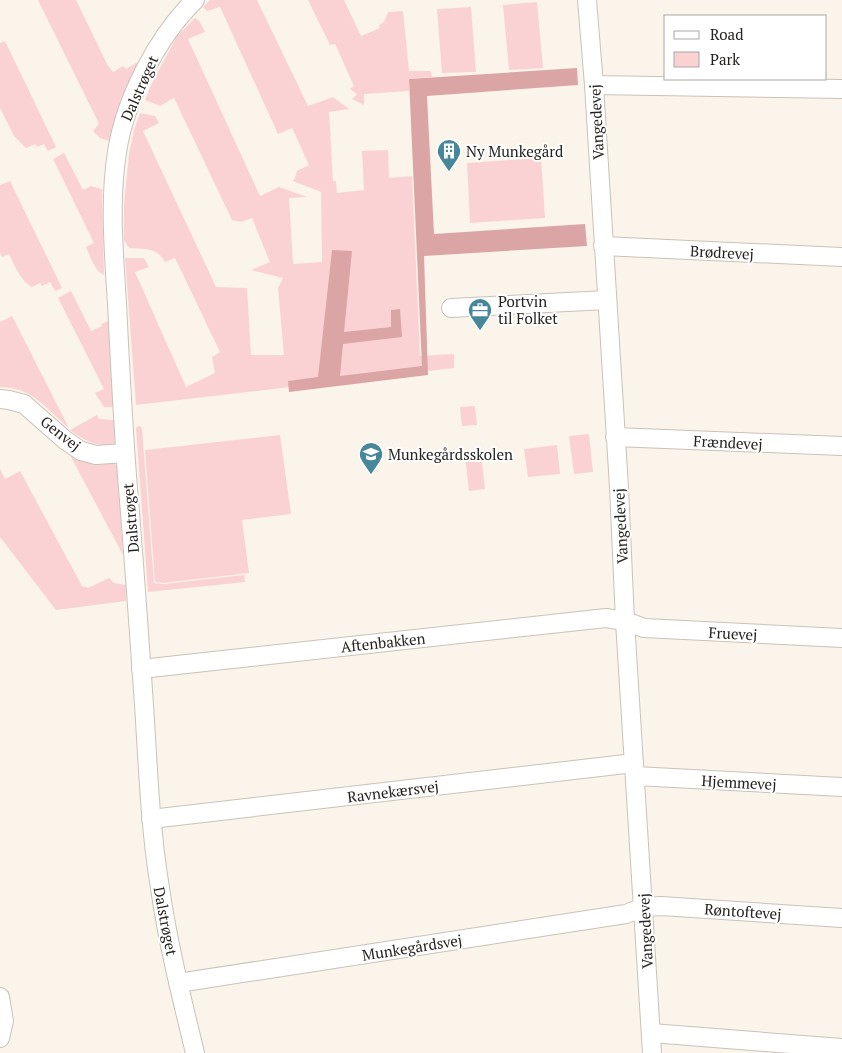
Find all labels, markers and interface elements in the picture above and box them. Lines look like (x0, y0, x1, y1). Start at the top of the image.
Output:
legend (664, 15, 827, 80)
text: Road (710, 24, 743, 44)
text: Park (710, 49, 740, 69)
street label: Dalstrøget (116, 52, 163, 124)
street label: Vangedevej (584, 84, 608, 160)
building icon: Ny Munkegård (436, 138, 462, 172)
place label: Ny Munkegård (466, 141, 563, 161)
street label: Brødrevej (690, 240, 754, 264)
place label: Portvin til Folket (498, 291, 558, 328)
office icon: Portvin til Folket (467, 297, 493, 331)
street label: Genvej (37, 411, 85, 455)
street label: Frændevej (693, 430, 763, 454)
school or university icon: Munkegårdsskolen (358, 441, 384, 475)
place label: Munkegårdsskolen (388, 444, 513, 464)
street label: Dalstrøget (117, 482, 143, 554)
street label: Vangedevej (608, 488, 632, 564)
street label: Fruevej (708, 622, 758, 644)
street label: Aftenbakken (340, 628, 426, 656)
street label: Hjemmevej (701, 770, 777, 794)
street label: Ravnekærsvej (346, 775, 440, 807)
street label: Dalstrøget (150, 885, 183, 958)
street label: Vangedevej (633, 893, 657, 969)
street label: Røntoftevej (704, 898, 782, 924)
street label: Munkegårdsvej (361, 929, 463, 965)

